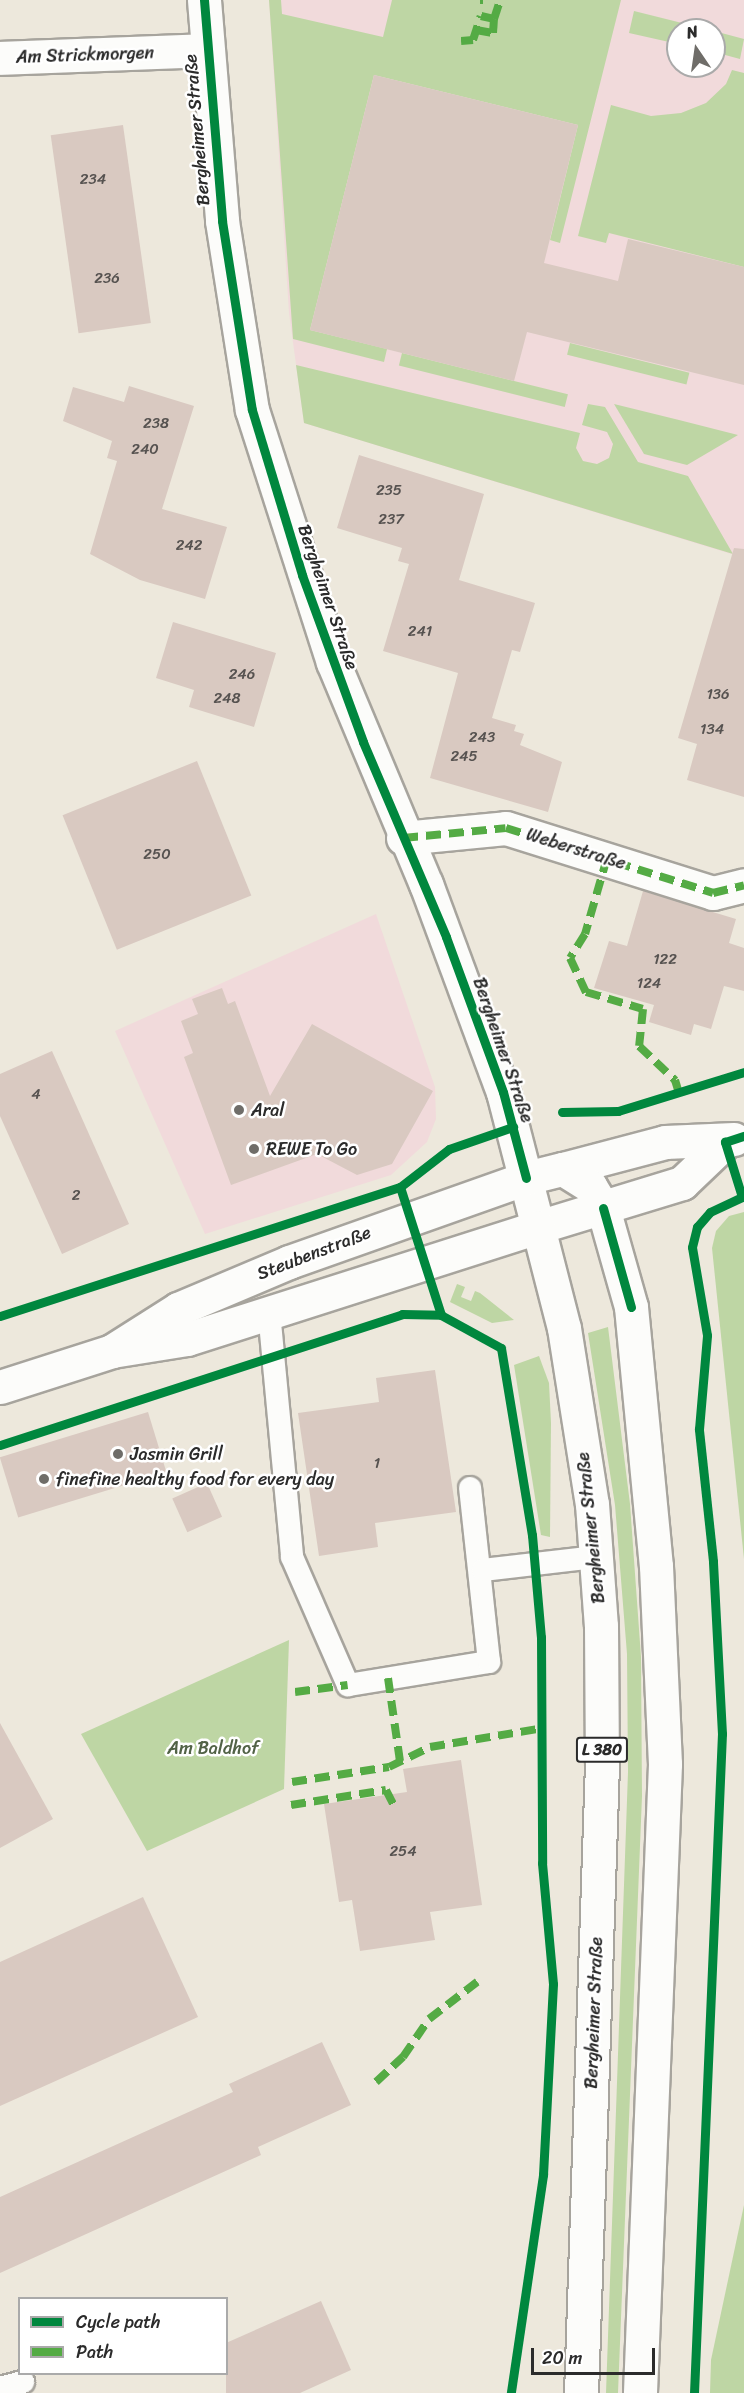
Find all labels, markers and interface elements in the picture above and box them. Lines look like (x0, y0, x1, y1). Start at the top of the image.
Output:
text: N (684, 17, 701, 47)
north arrow (666, 18, 726, 78)
street label: Am Strickmorgen (16, 42, 154, 68)
street label: Bergheimer Straße (180, 53, 214, 207)
house number: 234 (80, 171, 106, 189)
house number: 236 (94, 270, 120, 288)
house number: 238 (143, 415, 169, 433)
house number: 240 (131, 441, 159, 459)
house number: 235 (376, 482, 402, 500)
house number: 237 (378, 511, 404, 529)
street label: Bergheimer Straße (293, 521, 363, 673)
house number: 242 (176, 537, 202, 555)
house number: 241 (408, 623, 432, 641)
house number: 246 (229, 666, 255, 684)
house number: 136 (706, 686, 730, 704)
house number: 248 (213, 690, 241, 708)
house number: 134 (700, 721, 724, 739)
house number: 243 (469, 729, 495, 747)
house number: 245 (450, 748, 478, 766)
street label: Weberstraße (524, 824, 628, 874)
house number: 250 (143, 846, 171, 864)
house number: 122 (653, 951, 677, 969)
street label: Bergheimer Straße (468, 974, 538, 1126)
house number: 124 (637, 975, 661, 993)
house number: 4 (31, 1086, 41, 1104)
place label: Aral (251, 1099, 284, 1121)
marker: Aral (232, 1103, 246, 1117)
place label: REWE To Go (266, 1138, 358, 1160)
marker: REWE To Go (247, 1142, 261, 1156)
house number: 2 (72, 1187, 80, 1205)
street label: Steubenstraße (254, 1221, 374, 1285)
place label: Jasmin Grill (130, 1443, 223, 1465)
marker: Jasmin Grill (111, 1447, 125, 1461)
street label: Bergheimer Straße (572, 1451, 610, 1605)
house number: 1 (374, 1455, 380, 1473)
place label: finefine healthy food for every day (56, 1468, 334, 1490)
marker: finefine healthy food for every day (37, 1472, 51, 1486)
park label: Am Baldhof (167, 1737, 259, 1759)
road number: L 380 (575, 1737, 629, 1763)
house number: 254 (389, 1843, 417, 1861)
street label: Bergheimer Straße (581, 1936, 607, 2090)
legend (18, 2297, 228, 2375)
text: Cycle path (76, 2306, 160, 2338)
text: Path (76, 2336, 113, 2368)
scale bar (534, 2336, 658, 2374)
text: 20 m (542, 2342, 582, 2374)

